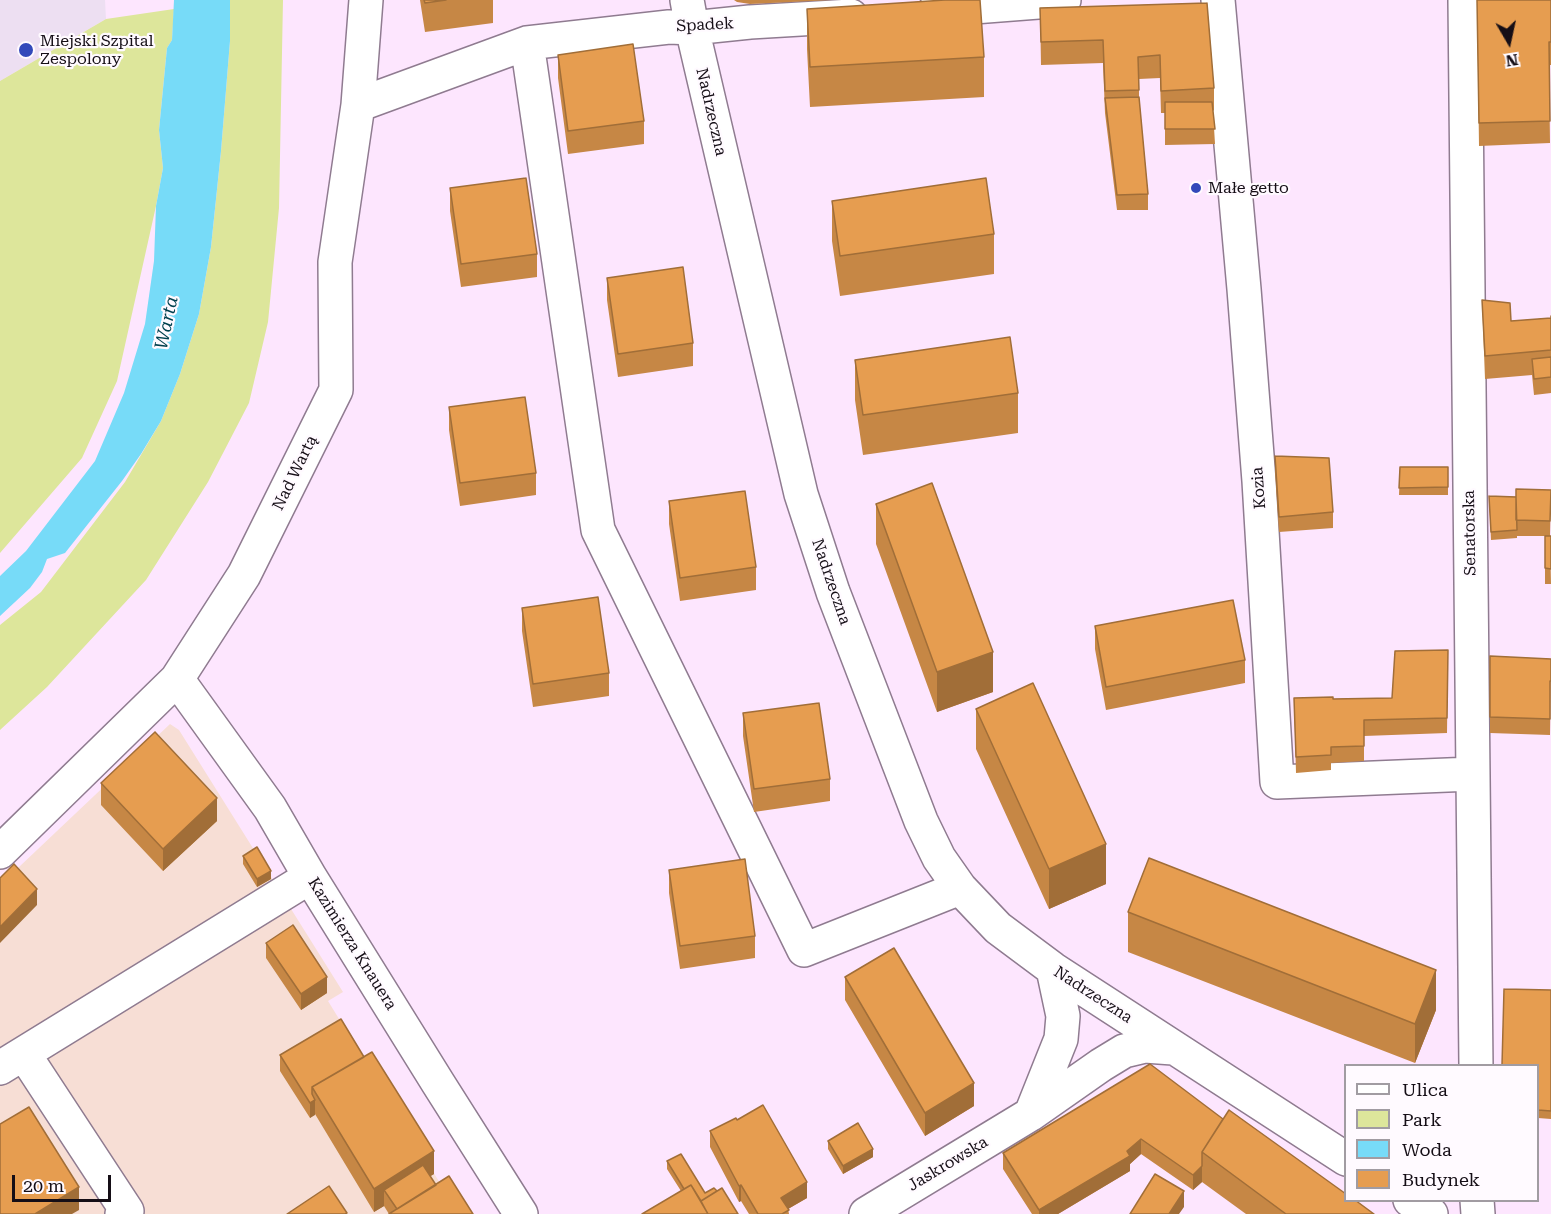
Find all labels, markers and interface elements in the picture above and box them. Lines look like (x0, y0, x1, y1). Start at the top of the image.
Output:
north arrow (1479, 12, 1539, 72)
street label: Spadek (676, 14, 734, 36)
place label: Miejski Szpital Zespolony (40, 31, 153, 69)
marker: Miejski Szpital Zespolony (17, 41, 35, 59)
text: N (1504, 50, 1519, 71)
street label: Nadrzeczna (692, 66, 730, 158)
place label: Małe getto (1208, 178, 1289, 198)
marker: Małe getto (1189, 181, 1203, 195)
water label: Warta (151, 294, 183, 352)
street label: Nad Wartą (269, 432, 321, 514)
street label: Kozia (1248, 466, 1270, 510)
street label: Senatorska (1460, 490, 1480, 576)
street label: Nadrzeczna (807, 536, 855, 628)
street label: Kazimierza Knauera (303, 874, 401, 1014)
street label: Nadrzeczna (1050, 963, 1136, 1027)
legend (1344, 1064, 1539, 1202)
text: Ulica (1402, 1079, 1448, 1100)
text: Park (1402, 1109, 1442, 1130)
street label: Jaskrowska (904, 1133, 992, 1195)
text: Woda (1402, 1139, 1452, 1160)
scale bar (15, 1163, 114, 1201)
text: Budynek (1402, 1169, 1480, 1190)
text: 20 m (23, 1175, 64, 1196)

